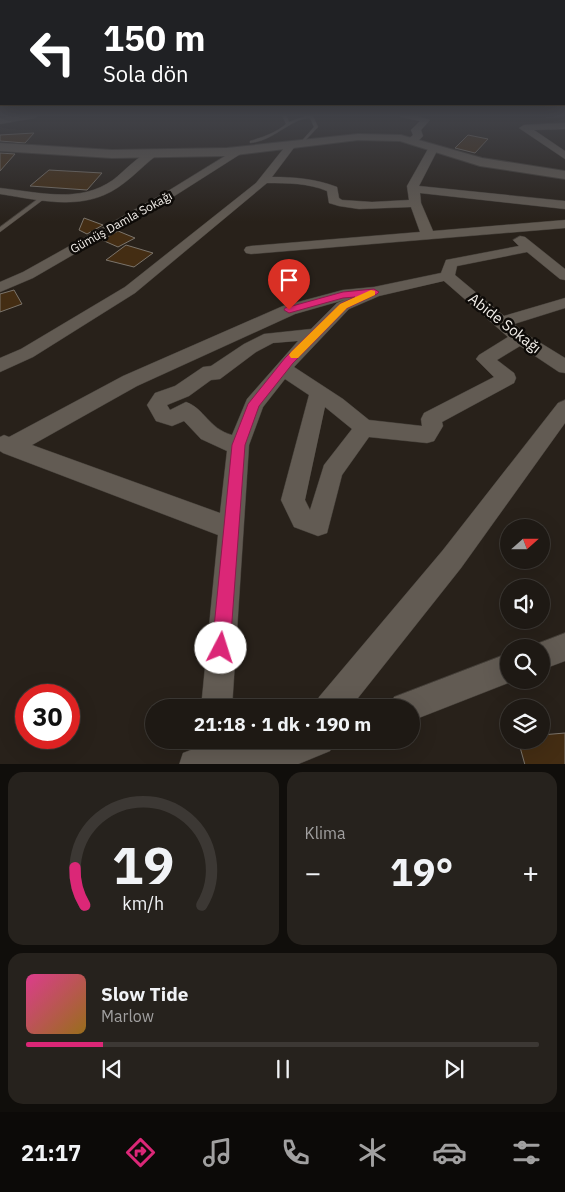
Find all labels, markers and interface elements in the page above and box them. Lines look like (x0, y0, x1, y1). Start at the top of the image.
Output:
text: 150 m (103, 15, 206, 61)
icon: left (20, 20, 85, 85)
text: Sola dön (103, 59, 189, 88)
street label: Gümüş Damla Sokağı (67, 188, 175, 256)
pin (268, 259, 310, 310)
icon: arrive (275, 266, 303, 294)
street label: Abide Sokağı (465, 289, 545, 357)
north arrow (500, 519, 550, 569)
map controls (500, 519, 550, 749)
button: sound (500, 579, 550, 629)
position arrow (194, 621, 246, 673)
button: search (500, 639, 550, 689)
speed limit sign: 30 (15, 684, 80, 749)
button: layers (500, 699, 550, 749)
text: 21:18 · 1 dk · 190 m (194, 712, 371, 736)
text: Klima (305, 823, 346, 843)
text: 19 (112, 831, 174, 898)
text: 19° (390, 847, 453, 896)
text: − (305, 854, 321, 891)
text: + (522, 854, 539, 891)
text: km/h (122, 892, 164, 915)
text: Slow Tide (101, 982, 188, 1006)
text: Marlow (101, 1006, 154, 1026)
icon: previous (98, 1055, 126, 1083)
icon: pause (269, 1055, 297, 1083)
icon: next (440, 1055, 468, 1083)
icon: directions (123, 1135, 158, 1170)
icon: music (200, 1135, 235, 1170)
icon: phone (278, 1135, 313, 1170)
icon: climate (355, 1135, 390, 1170)
icon: car (432, 1135, 467, 1170)
icon: filters (509, 1135, 544, 1170)
text: 21:17 (21, 1138, 81, 1167)

